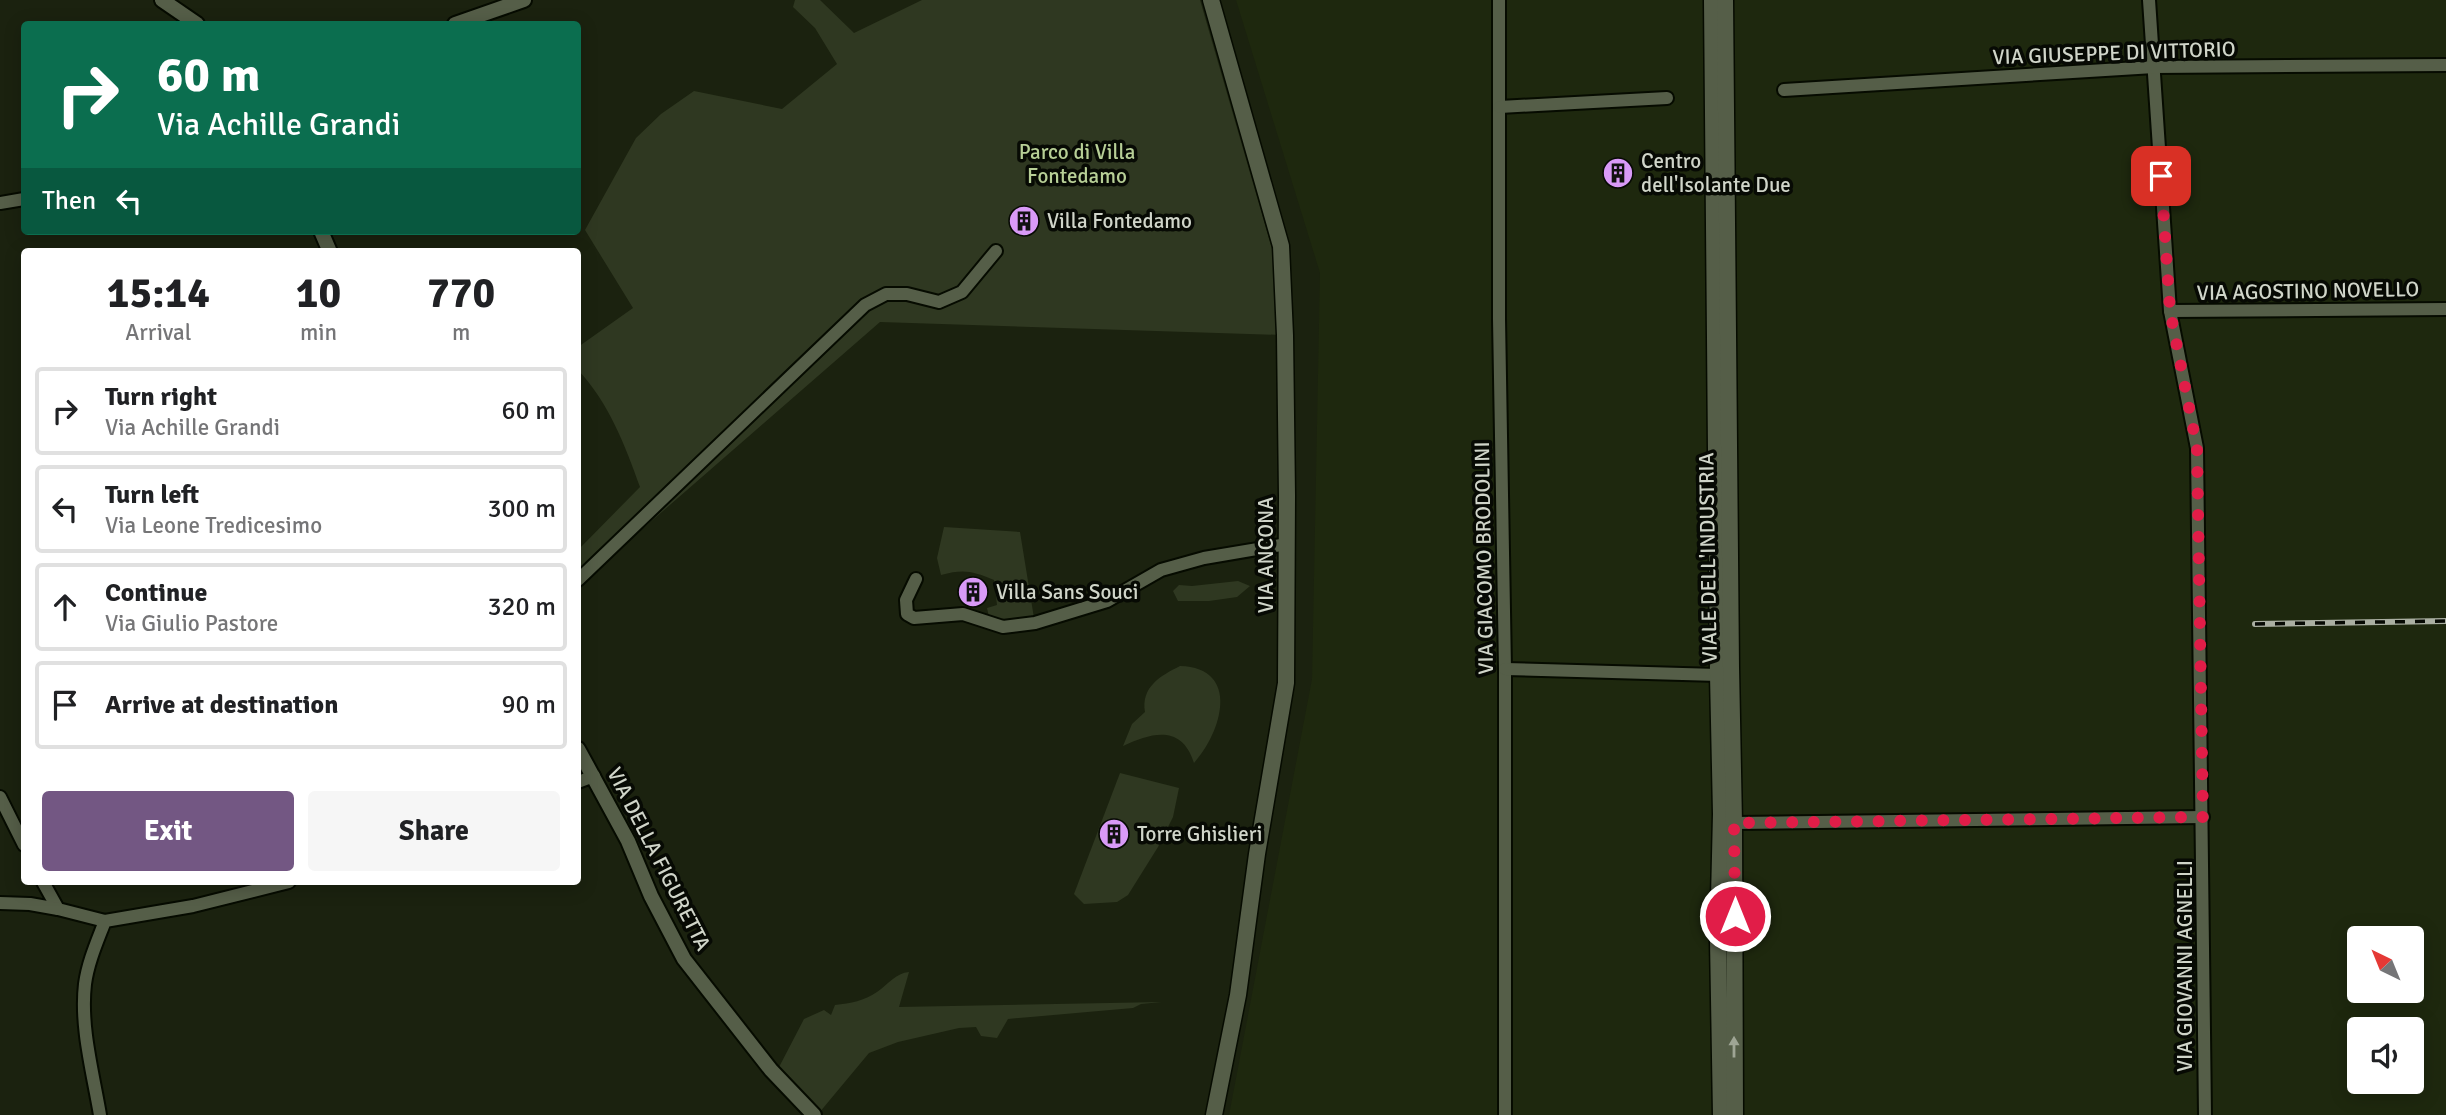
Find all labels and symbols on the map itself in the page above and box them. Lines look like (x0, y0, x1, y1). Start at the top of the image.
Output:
street label: VIA GIUSEPPE DI VITTORIO (1992, 36, 2236, 70)
park label: Parco di Villa Fontedamo (1019, 139, 1135, 189)
pin (2131, 146, 2191, 206)
place label: Centro dell'Isolante Due (1641, 148, 1791, 198)
building icon: Centro dell'Isolante Due (1601, 156, 1635, 190)
building icon: Villa Fontedamo (1007, 204, 1041, 238)
place label: Villa Fontedamo (1047, 208, 1192, 234)
street label: VIA AGOSTINO NOVELLO (2196, 276, 2420, 306)
street label: VIA GIACOMO BRODOLINI (1469, 441, 1499, 675)
street label: VIALE DELL'INDUSTRIA (1693, 452, 1723, 664)
street label: VIA ANCONA (1253, 497, 1279, 613)
building icon: Villa Sans Souci (956, 575, 990, 609)
place label: Villa Sans Souci (996, 579, 1139, 605)
street label: VIA DELLA FIGURETTA (602, 763, 717, 955)
building icon: Torre Ghislieri (1097, 817, 1131, 851)
place label: Torre Ghislieri (1137, 821, 1263, 847)
street label: VIA GIOVANNI AGNELLI (2172, 860, 2198, 1072)
position arrow (1698, 879, 1772, 953)
north arrow (2347, 926, 2424, 1003)
one-way arrow (1728, 1036, 1740, 1058)

